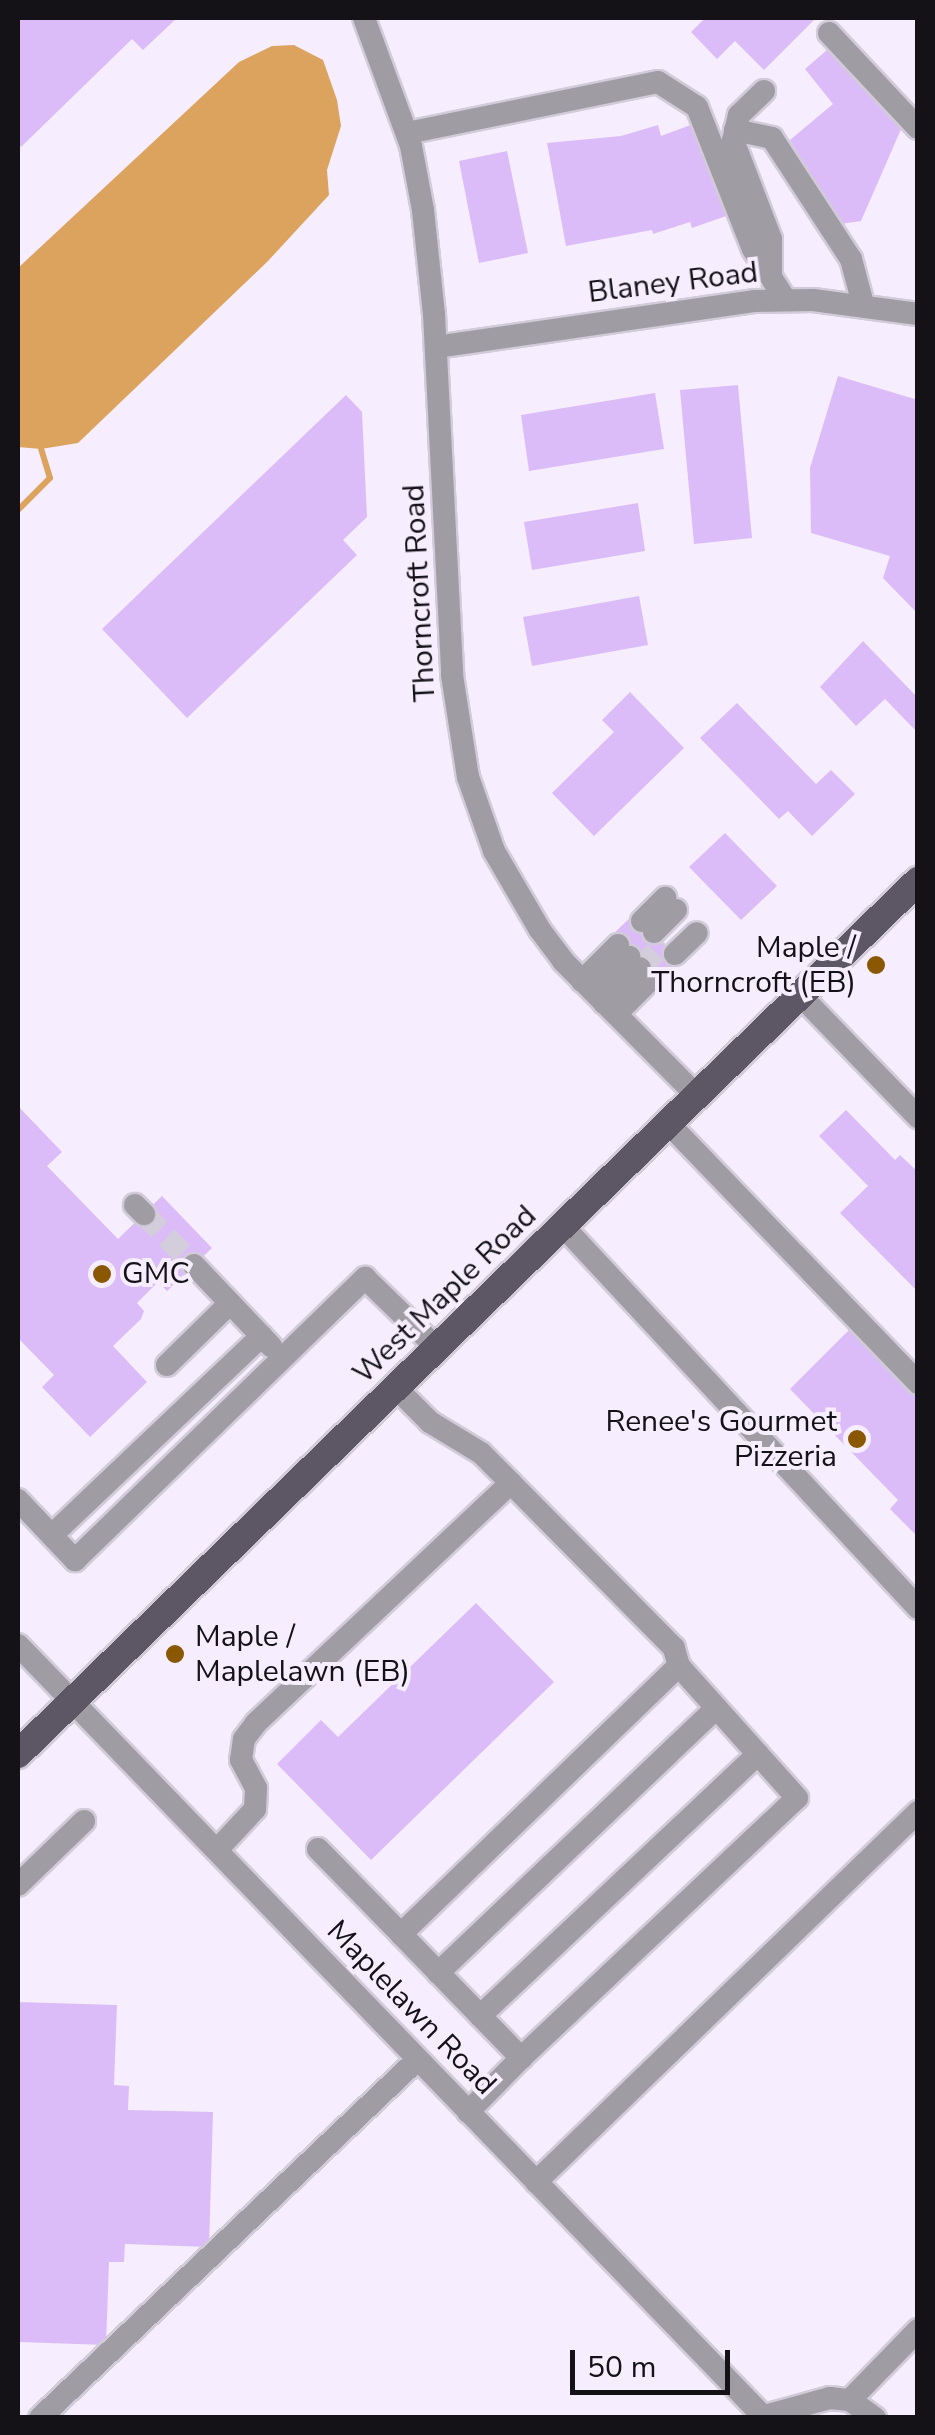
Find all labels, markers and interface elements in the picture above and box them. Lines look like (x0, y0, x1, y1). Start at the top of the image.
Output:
street label: Blaney Road (586, 255, 760, 311)
street label: Thorncroft Road (396, 483, 444, 703)
place label: Maple / Thorncroft (EB) (651, 930, 856, 1000)
marker: Maple / Thorncroft (EB) (865, 954, 887, 976)
street label: West Maple Road (346, 1198, 544, 1392)
place label: GMC (122, 1256, 190, 1292)
marker: GMC (91, 1263, 113, 1285)
place label: Renee's Gourmet Pizzeria (605, 1404, 837, 1474)
marker: Renee's Gourmet Pizzeria (846, 1428, 868, 1450)
place label: Maple / Maplelawn (EB) (195, 1619, 410, 1690)
marker: Maple / Maplelawn (EB) (164, 1643, 186, 1665)
street label: Maplelawn Road (319, 1913, 503, 2103)
scale bar (575, 2330, 735, 2392)
text: 50 m (587, 2347, 656, 2388)

